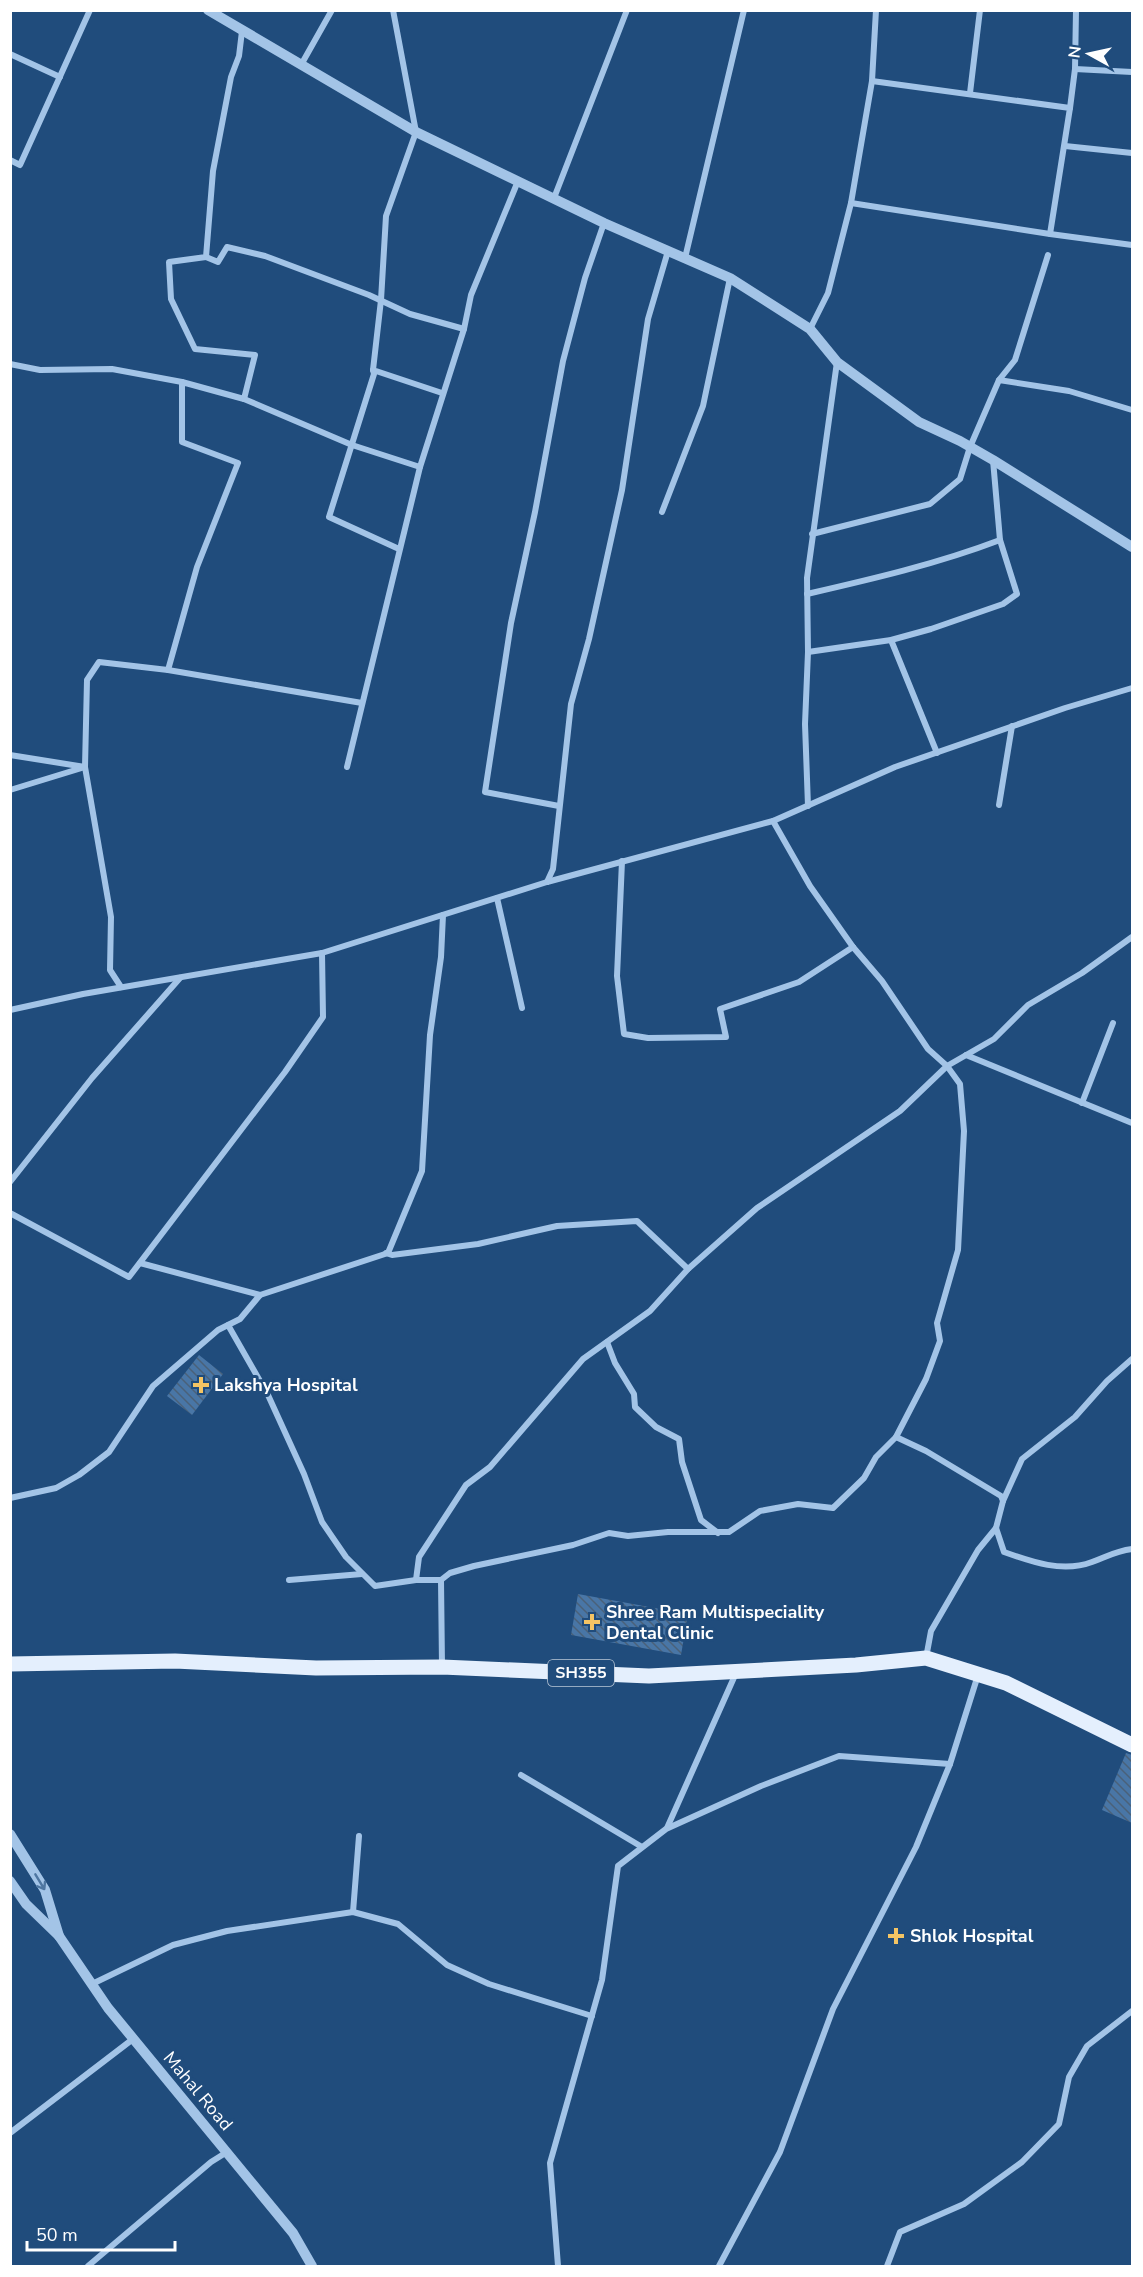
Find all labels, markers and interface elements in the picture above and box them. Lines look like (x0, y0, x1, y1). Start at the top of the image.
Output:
north arrow (1059, 24, 1119, 84)
text: N (1063, 45, 1087, 60)
place label: Lakshya Hospital (214, 1373, 358, 1397)
marker: Lakshya Hospital (192, 1376, 210, 1394)
place label: Shree Ram Multispeciality Dental Clinic (606, 1600, 825, 1645)
marker: Shree Ram Multispeciality Dental Clinic (583, 1613, 601, 1631)
road number: SH355 (548, 1660, 614, 1686)
one-way arrow (35, 1873, 47, 1890)
place label: Shlok Hospital (910, 1924, 1034, 1948)
marker: Shlok Hospital (887, 1927, 905, 1945)
street label: Mahal Road (158, 2046, 238, 2136)
scale bar (27, 2214, 176, 2252)
text: 50 m (36, 2223, 78, 2247)

